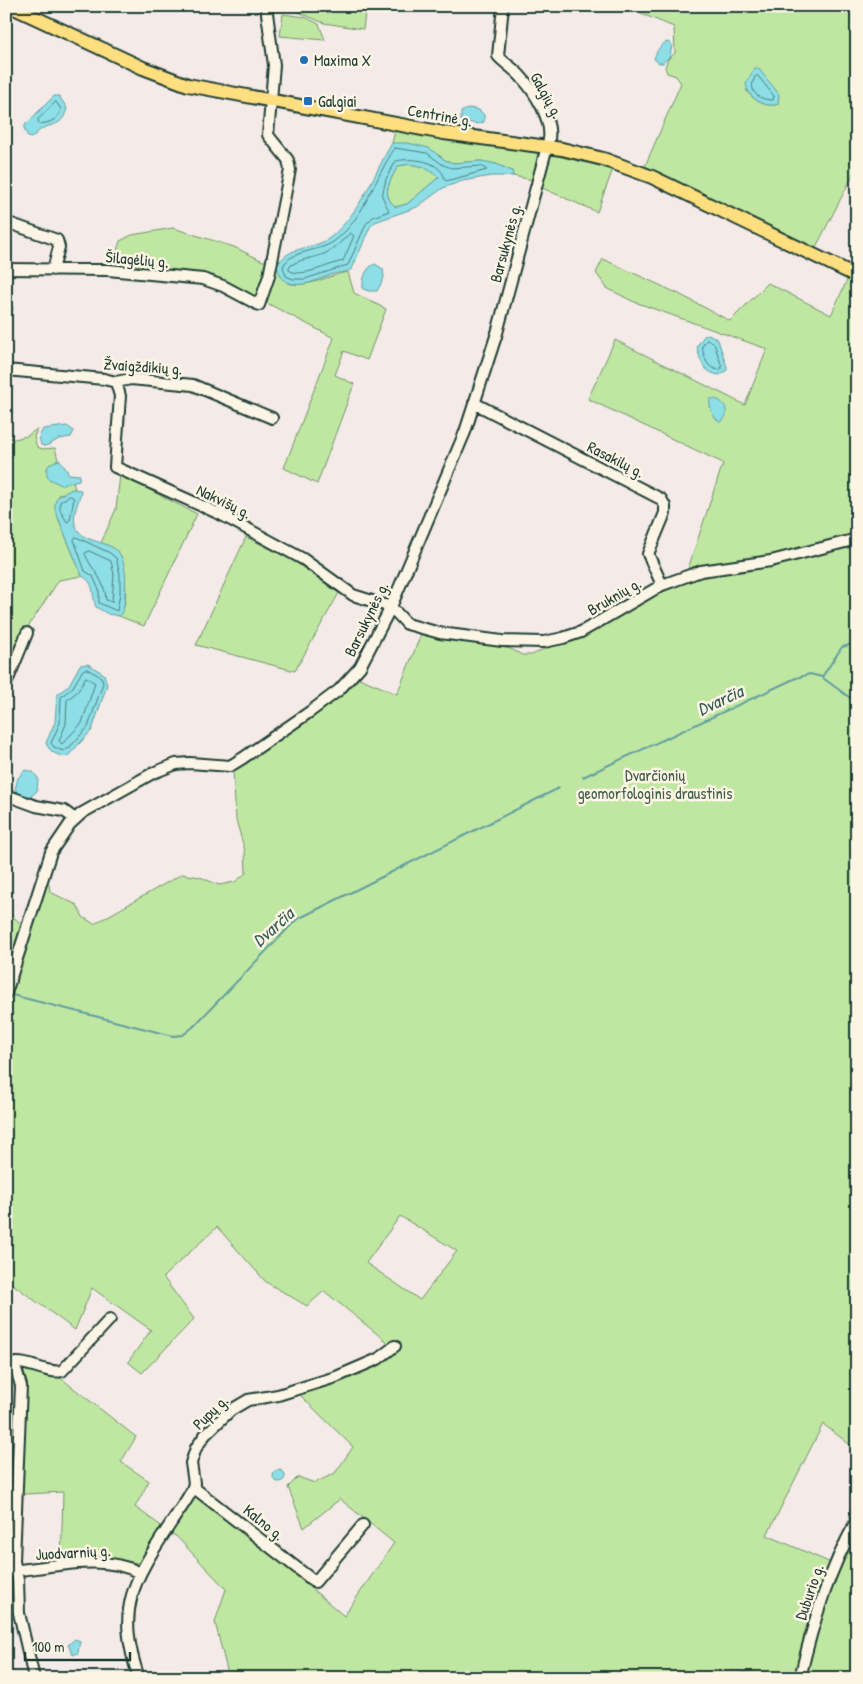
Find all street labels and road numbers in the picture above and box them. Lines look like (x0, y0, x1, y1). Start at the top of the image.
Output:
street label: Galgių g. (525, 68, 569, 122)
street label: Centrinė g. (406, 98, 474, 132)
street label: Barsukynės g. (484, 201, 526, 285)
street label: Šilagėlių g. (104, 245, 170, 273)
street label: Žvaigždikių g. (103, 352, 183, 380)
street label: Rasakilų g. (584, 435, 648, 483)
street label: Nakvišų g. (193, 478, 255, 524)
street label: Bruknių g. (583, 572, 645, 620)
street label: Barsukynės g. (338, 578, 394, 660)
street label: Pupų g. (187, 1390, 233, 1434)
street label: Kalno g. (239, 1499, 289, 1545)
street label: Juodvarnių g. (35, 1539, 111, 1565)
street label: Duburio g. (789, 1561, 829, 1623)

